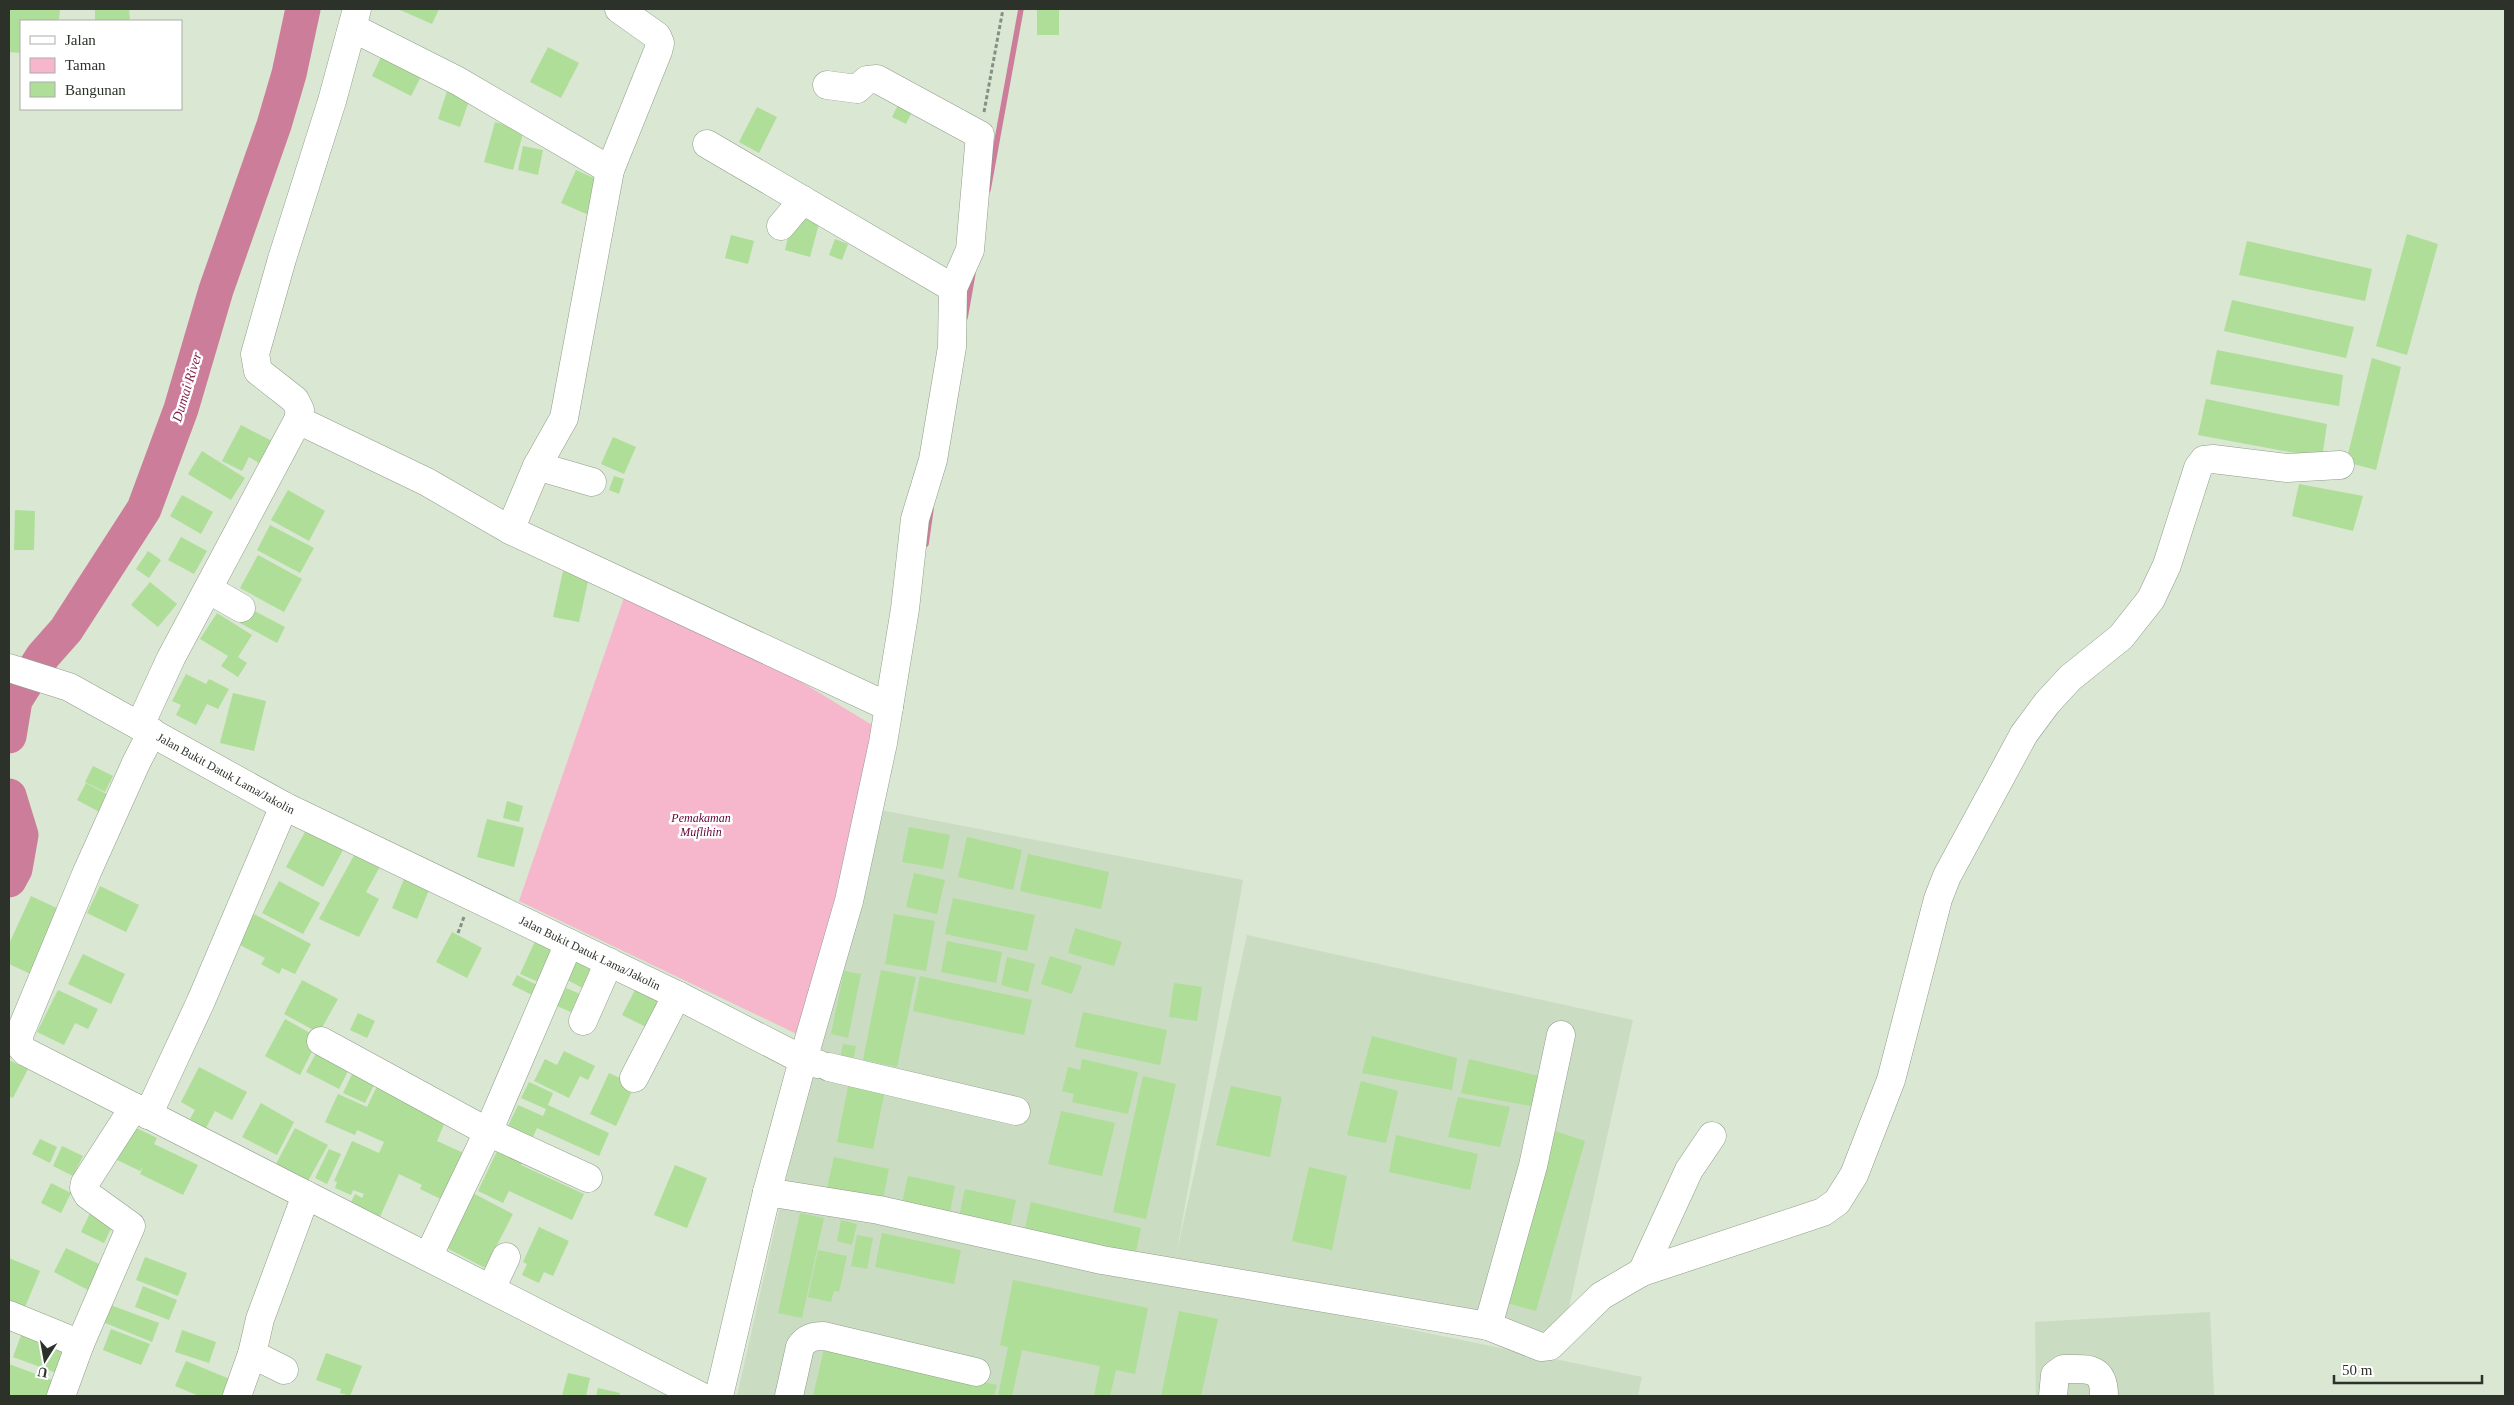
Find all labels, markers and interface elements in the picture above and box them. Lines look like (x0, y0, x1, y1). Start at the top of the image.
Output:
legend (20, 20, 182, 110)
text: Jalan (65, 32, 96, 48)
text: Taman (65, 57, 106, 73)
text: Bangunan (65, 82, 126, 98)
water label: Dumai River (169, 350, 205, 425)
street label: Jalan Bukit Datuk Lama/Jakolin (154, 730, 297, 817)
park label: Pemakaman Muflihin (670, 811, 731, 839)
street label: Jalan Bukit Datuk Lama/Jakolin (517, 913, 663, 993)
north arrow (20, 1335, 70, 1385)
scale bar (2334, 1352, 2482, 1384)
text: 50 m (2342, 1362, 2373, 1378)
text: U (36, 1364, 49, 1381)

